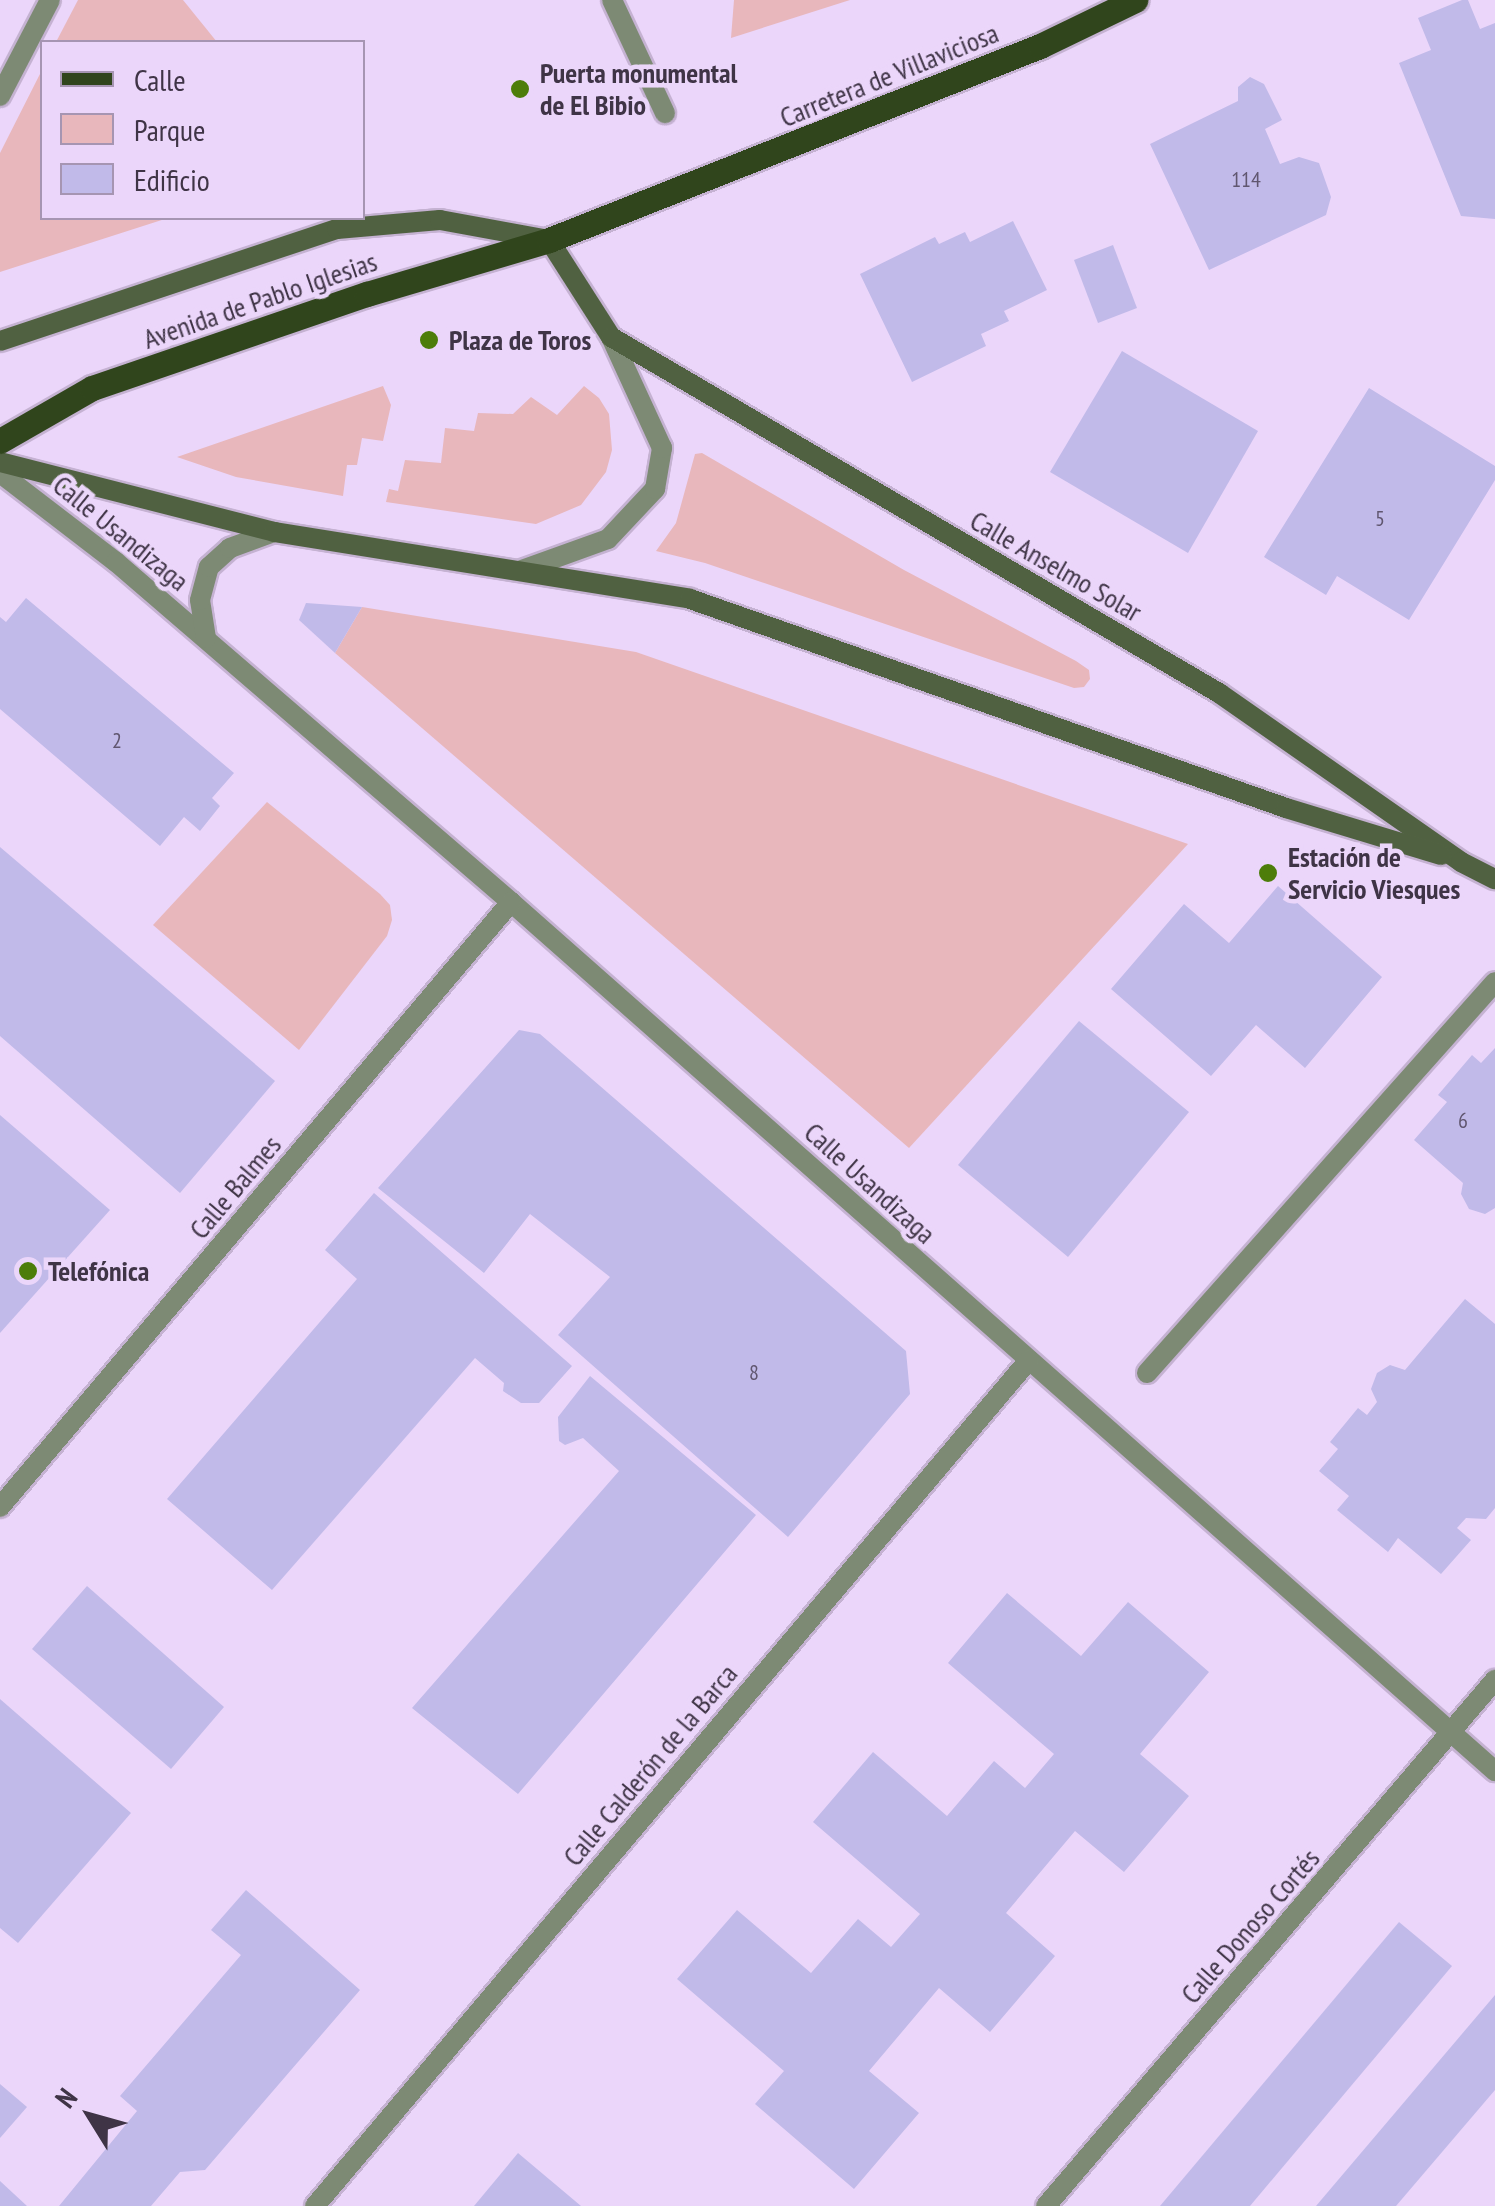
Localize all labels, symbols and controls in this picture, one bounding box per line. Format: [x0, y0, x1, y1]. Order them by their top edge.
street label: Carretera de Villaviciosa [775, 16, 1003, 134]
legend [40, 40, 365, 220]
place label: Puerta monumental de El Bibio [540, 56, 737, 122]
text: Calle [134, 60, 186, 99]
marker: Puerta monumental de El Bibio [509, 78, 531, 100]
text: Parque [134, 110, 205, 149]
text: Edificio [134, 160, 210, 199]
house number: 114 [1231, 167, 1261, 193]
street label: Avenida de Pablo Iglesias [139, 244, 381, 356]
place label: Plaza de Toros [449, 323, 592, 357]
marker: Plaza de Toros [418, 329, 440, 351]
street label: Calle Usandizaga [46, 468, 196, 598]
street label: Calle Anselmo Solar [964, 503, 1148, 629]
house number: 5 [1375, 506, 1385, 532]
house number: 2 [112, 728, 122, 754]
place label: Estación de Servicio Viesques [1288, 840, 1461, 906]
marker: Estación de Servicio Viesques [1257, 862, 1279, 884]
house number: 6 [1458, 1108, 1468, 1134]
street label: Calle Usandizaga [798, 1115, 942, 1251]
street label: Calle Balmes [182, 1129, 288, 1245]
place label: Telefónica [48, 1254, 149, 1288]
marker: Telefónica [17, 1260, 39, 1282]
house number: 8 [749, 1360, 759, 1386]
street label: Calle Calderón de la Barca [556, 1657, 744, 1873]
street label: Calle Donoso Cortés [1174, 1842, 1326, 2010]
north arrow [40, 2066, 140, 2166]
text: N [46, 2080, 85, 2115]

